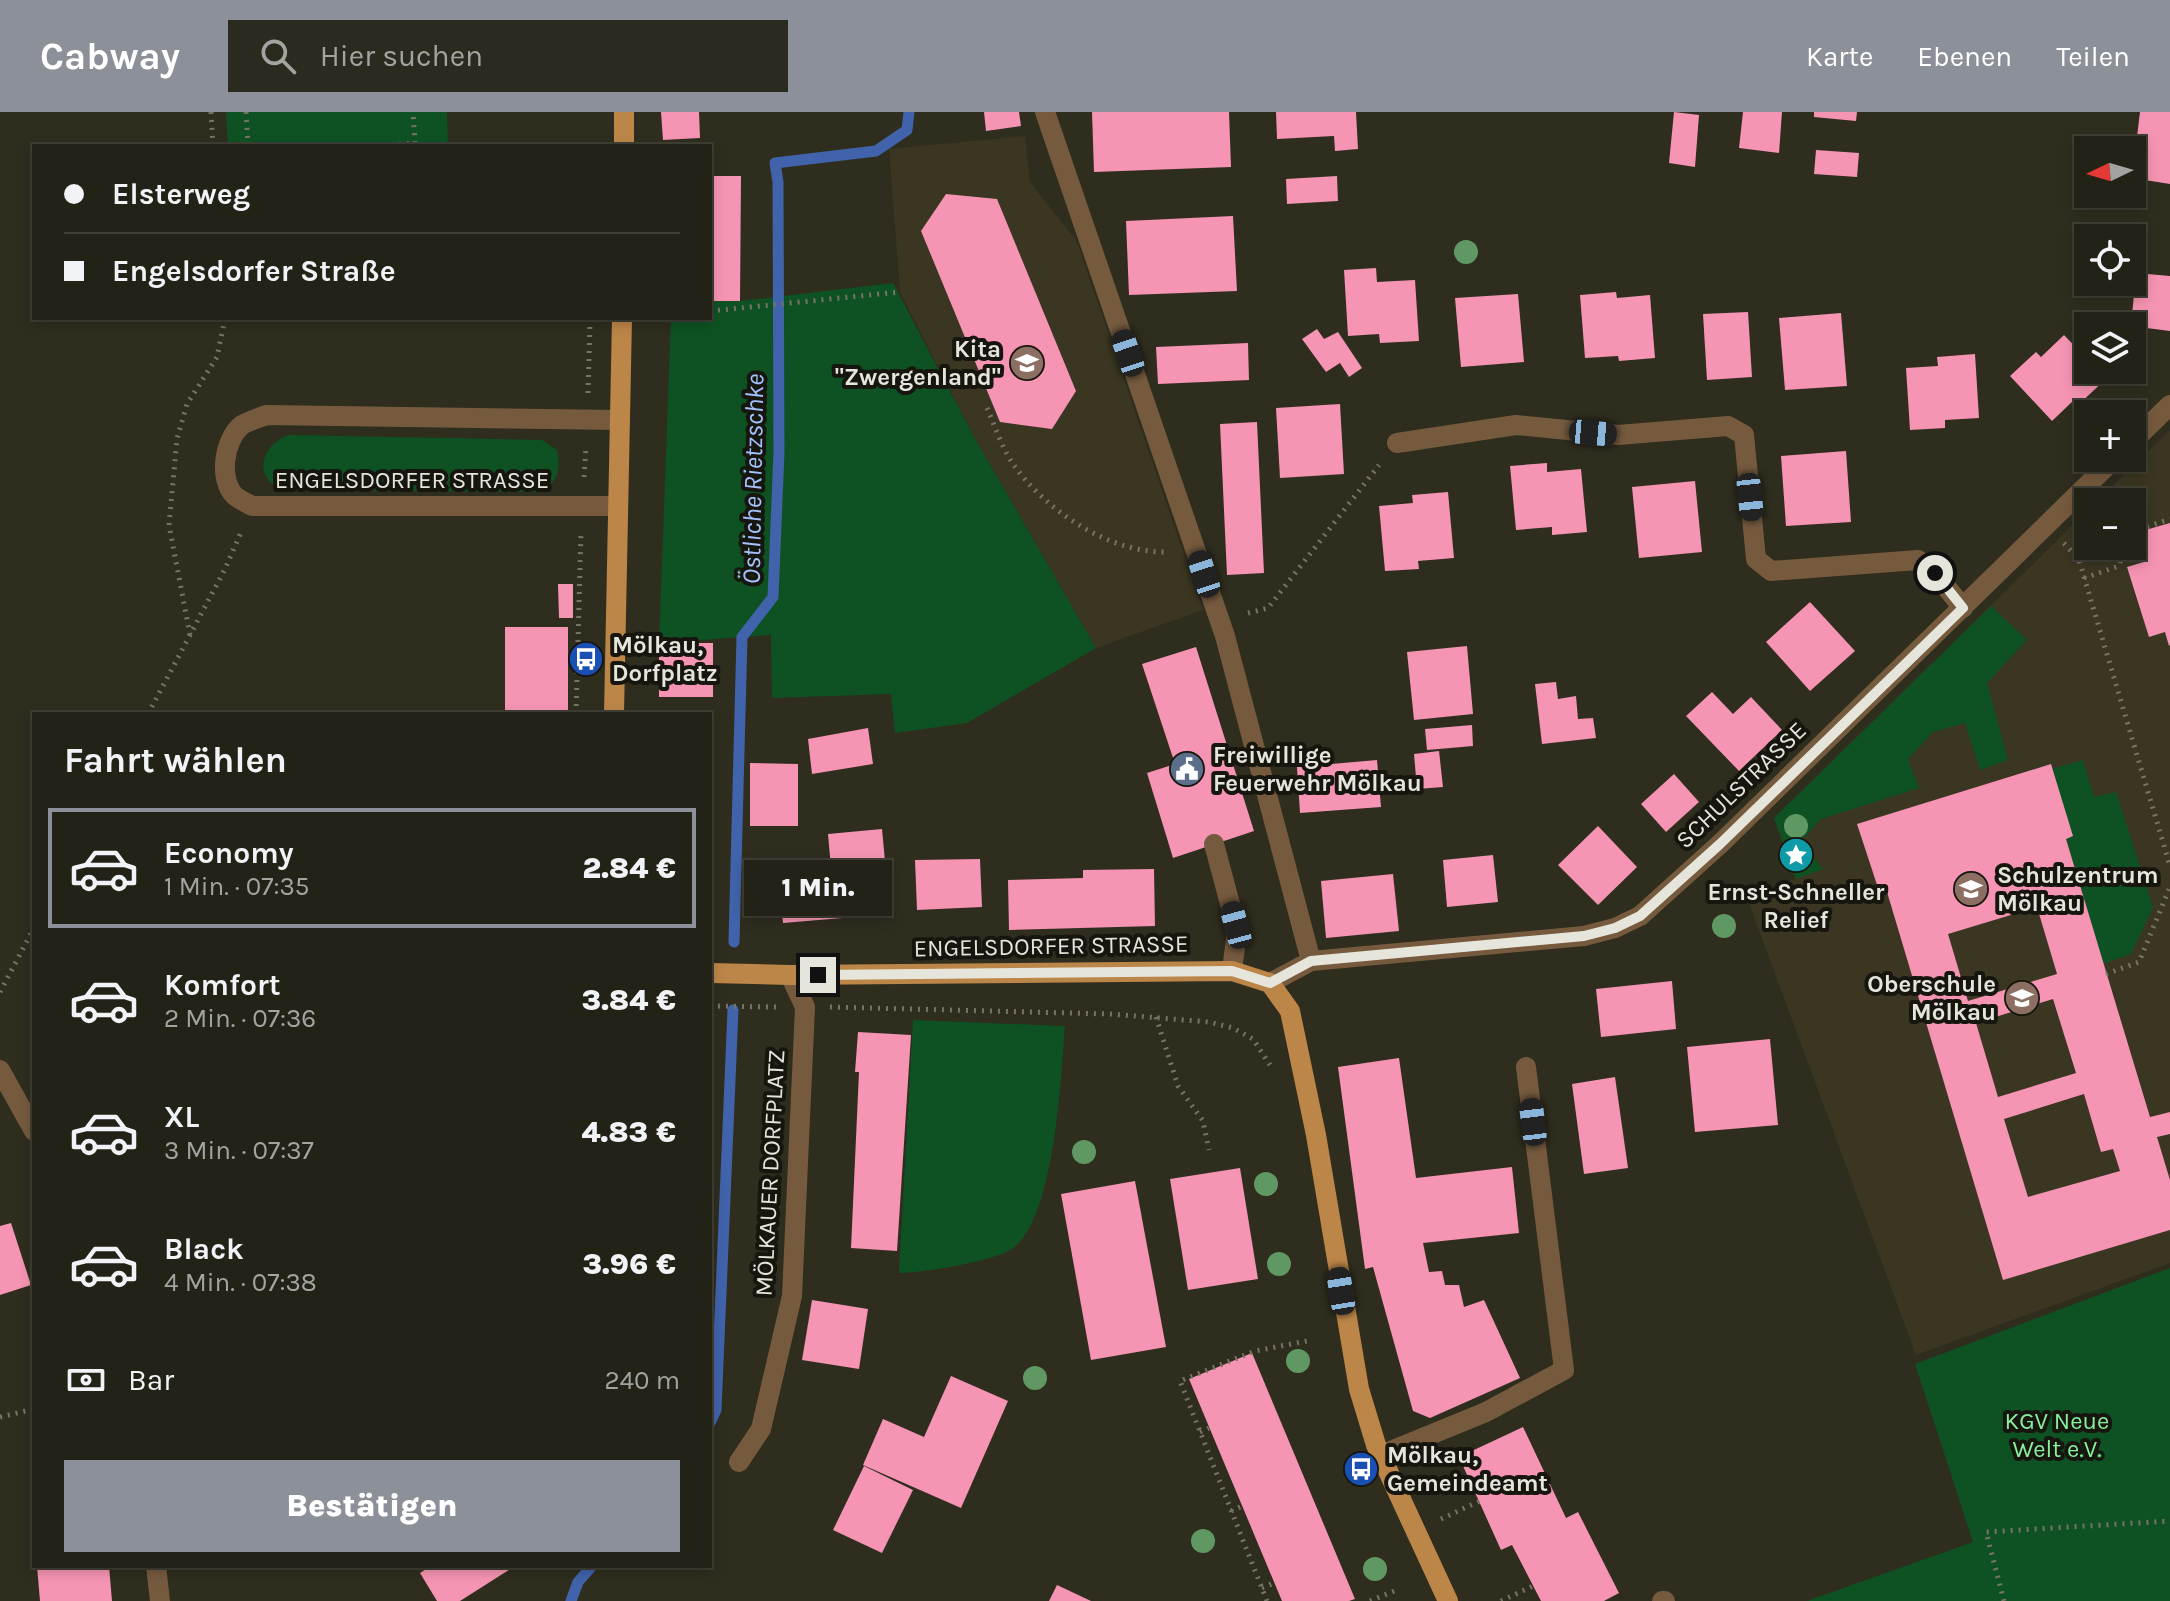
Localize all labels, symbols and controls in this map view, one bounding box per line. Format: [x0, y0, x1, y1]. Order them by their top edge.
search box [228, 20, 788, 92]
text: Cabway [40, 34, 180, 79]
icon: search [256, 34, 300, 78]
text: Hier suchen [320, 38, 483, 74]
text: Karte [1806, 40, 1873, 73]
text: Ebenen [1917, 40, 2012, 73]
text: Teilen [2056, 40, 2130, 73]
north arrow [2074, 136, 2146, 208]
map controls [2074, 136, 2146, 560]
text: Elsterweg [112, 176, 250, 212]
button: locate [2074, 224, 2146, 296]
text: Engelsdorfer Straße [112, 253, 396, 289]
button: layers [2074, 312, 2146, 384]
car [1109, 326, 1147, 380]
place label: Kita "Zwergenland" [835, 335, 1001, 391]
school or university icon: Kita "Zwergenland" [1008, 344, 1046, 382]
water label: Östliche Rietzschke [736, 373, 770, 585]
button: + [2074, 400, 2146, 472]
car [1568, 419, 1618, 447]
street label: ENGELSDORFER STRASSE [275, 466, 549, 494]
car [1736, 472, 1764, 522]
button: − [2074, 488, 2146, 560]
car [1185, 547, 1223, 601]
route start [1917, 555, 1953, 591]
place label: Mölkau, Dorfplatz [612, 631, 718, 687]
bus stop icon: Mölkau, Dorfplatz [567, 640, 605, 678]
street label: SCHULSTRASSE [1670, 716, 1812, 854]
text: Fahrt wählen [64, 739, 287, 781]
place label: Freiwillige Feuerwehr Mölkau [1213, 741, 1422, 797]
public building icon: Freiwillige Feuerwehr Mölkau [1168, 750, 1206, 788]
icon: car [68, 832, 140, 904]
text: Economy [164, 835, 294, 871]
place icon: Ernst-Schneller Relief [1777, 836, 1815, 874]
text: 2.84 € [582, 850, 676, 886]
callout: 1 Min. [744, 859, 892, 915]
place label: Schulzentrum Mölkau [1997, 861, 2159, 917]
school or university icon: Schulzentrum Mölkau [1952, 870, 1990, 908]
text: 1 Min. · 07:35 [164, 871, 310, 902]
text: 1 Min. [781, 872, 855, 903]
place label: Ernst-Schneller Relief [1708, 878, 1885, 934]
car [1218, 899, 1254, 951]
street label: ENGELSDORFER STRASSE [913, 930, 1189, 962]
route end [800, 957, 836, 993]
icon: car [68, 964, 140, 1036]
text: Komfort [164, 967, 281, 1003]
place label: Oberschule Mölkau [1867, 970, 1996, 1026]
school or university icon: Oberschule Mölkau [2003, 979, 2041, 1017]
text: 3.84 € [582, 982, 676, 1018]
text: 2 Min. · 07:36 [164, 1003, 316, 1034]
street label: MÖLKAUER DORFPLATZ [750, 1049, 790, 1297]
icon: car [68, 1096, 140, 1168]
car [1518, 1097, 1548, 1147]
text: XL [164, 1099, 199, 1135]
text: 4.83 € [582, 1114, 676, 1150]
text: 3 Min. · 07:37 [164, 1135, 314, 1166]
icon: car [68, 1228, 140, 1300]
text: Black [164, 1231, 244, 1267]
text: 3.96 € [582, 1246, 676, 1282]
car [1325, 1265, 1357, 1317]
text: 4 Min. · 07:38 [164, 1267, 317, 1298]
icon: cash [64, 1358, 108, 1402]
text: Bar [128, 1362, 174, 1398]
text: 240 m [604, 1365, 680, 1396]
park label: KGV Neue Welt e.V. [2005, 1407, 2109, 1463]
place label: Mölkau, Gemeindeamt [1387, 1441, 1548, 1497]
bus stop icon: Mölkau, Gemeindeamt [1342, 1450, 1380, 1488]
button: Bestätigen [64, 1460, 680, 1552]

